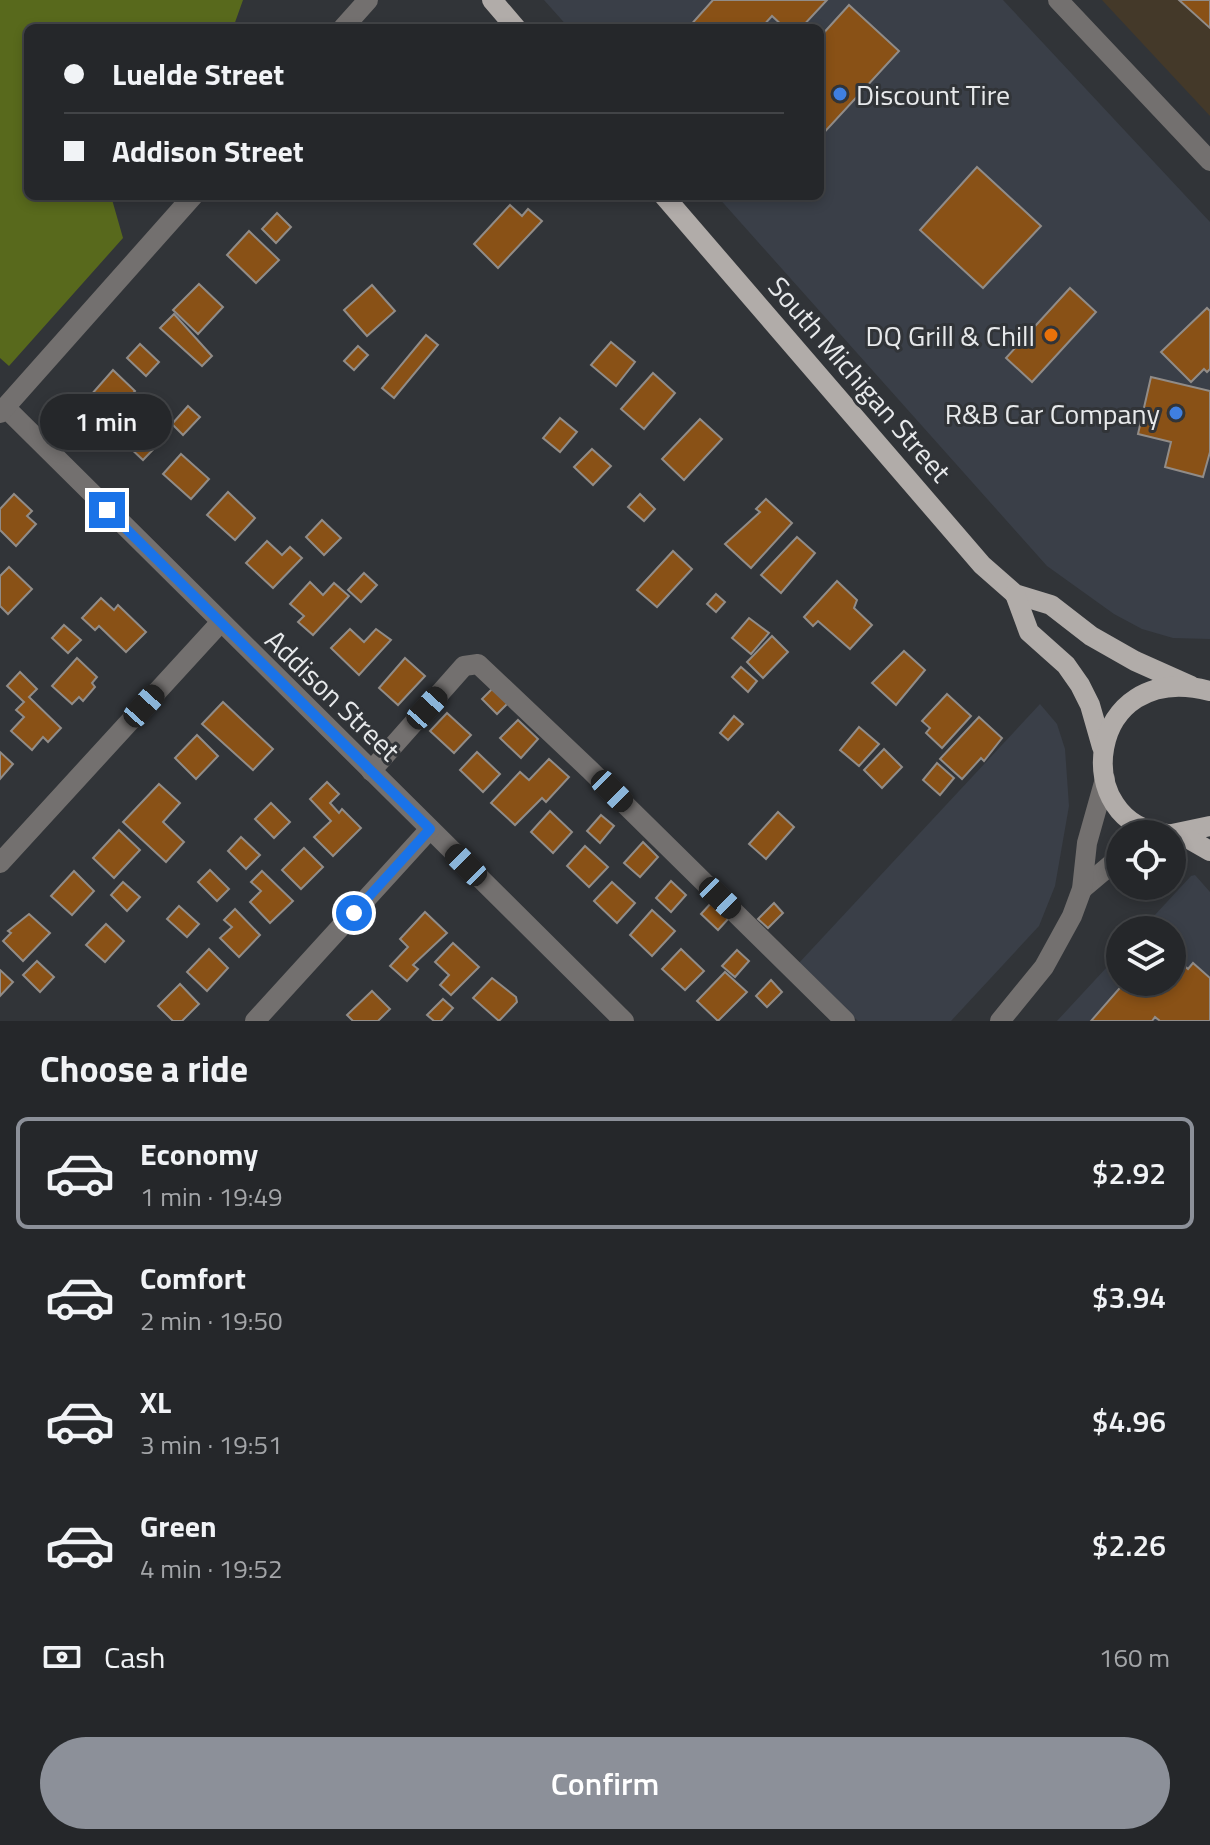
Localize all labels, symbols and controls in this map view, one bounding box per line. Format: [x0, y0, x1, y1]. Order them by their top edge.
text: Luelde Street [112, 51, 284, 97]
place label: Discount Tire [856, 73, 1010, 116]
marker: Discount Tire [831, 85, 849, 103]
text: Addison Street [112, 128, 304, 174]
street label: South Michigan Street [758, 267, 962, 492]
place label: DQ Grill & Chill [865, 314, 1035, 357]
marker: DQ Grill & Chill [1042, 326, 1060, 344]
place label: R&B Car Company [945, 392, 1160, 435]
callout: 1 min [41, 394, 173, 450]
text: 1 min [75, 402, 137, 441]
marker: R&B Car Company [1167, 404, 1185, 422]
route end [89, 492, 125, 528]
street label: Addison Street [256, 619, 410, 771]
car [119, 680, 169, 732]
car [402, 682, 452, 734]
car [587, 766, 637, 816]
map controls [1106, 820, 1186, 996]
button: locate [1106, 820, 1186, 900]
car [441, 840, 491, 890]
car [694, 873, 746, 923]
route start [336, 895, 372, 931]
button: layers [1106, 916, 1186, 996]
text: Choose a ride [40, 1041, 248, 1096]
text: Economy [140, 1131, 258, 1177]
icon: car [44, 1137, 116, 1209]
text: $2.92 [1092, 1150, 1166, 1196]
text: 1 min · 19:49 [140, 1177, 283, 1216]
text: Comfort [140, 1255, 246, 1301]
icon: car [44, 1261, 116, 1333]
text: $3.94 [1092, 1274, 1166, 1320]
text: 2 min · 19:50 [140, 1301, 283, 1340]
text: XL [140, 1379, 171, 1425]
icon: car [44, 1385, 116, 1457]
text: $4.96 [1092, 1398, 1166, 1444]
text: 3 min · 19:51 [140, 1425, 283, 1464]
text: Green [140, 1503, 217, 1549]
icon: car [44, 1509, 116, 1581]
text: $2.26 [1092, 1522, 1166, 1568]
text: 4 min · 19:52 [140, 1549, 283, 1588]
text: Cash [104, 1634, 165, 1680]
icon: cash [40, 1635, 84, 1679]
text: 160 m [1099, 1638, 1170, 1677]
button: Confirm [40, 1737, 1170, 1829]

